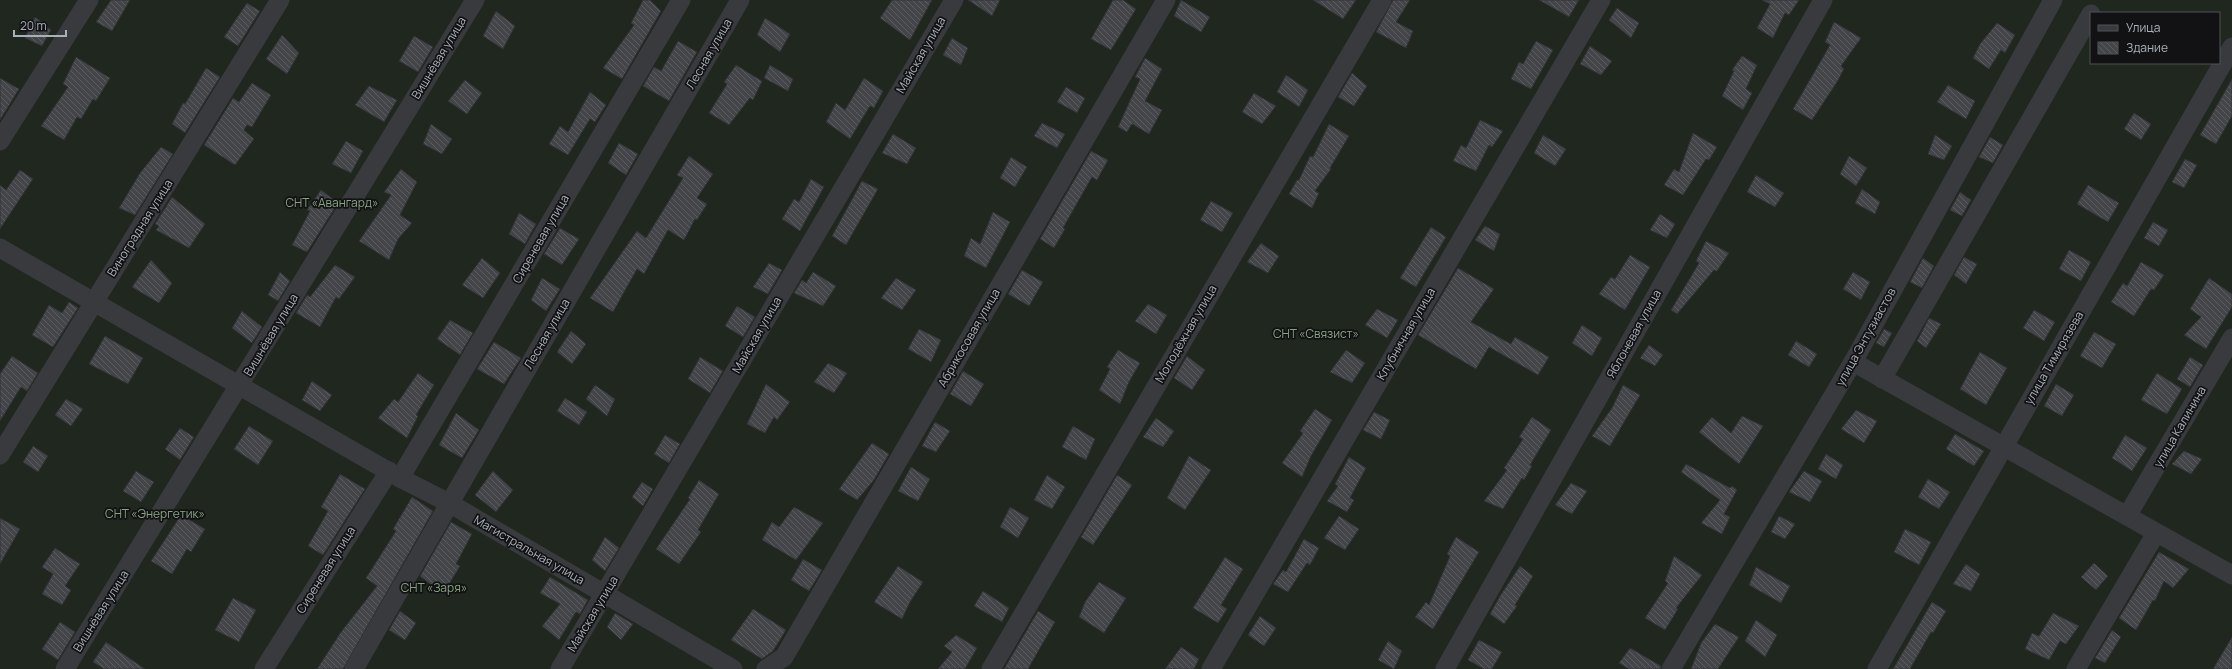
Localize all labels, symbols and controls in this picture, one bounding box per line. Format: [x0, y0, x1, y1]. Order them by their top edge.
scale bar [14, 12, 66, 38]
legend [2090, 12, 2220, 64]
street label: Вишнёвая улица [407, 13, 470, 102]
street label: Майская улица [892, 13, 949, 96]
street label: Лесная улица [682, 15, 736, 92]
text: 20 m [20, 17, 47, 34]
text: Улица [2126, 19, 2160, 36]
text: Здание [2126, 39, 2168, 56]
street label: Виноградная улица [103, 176, 176, 280]
street label: Сиреневая улица [508, 191, 573, 286]
park label: СНТ «Авангард» [286, 194, 378, 211]
street label: Молодёжная улица [1151, 282, 1220, 386]
street label: Клубничная улица [1372, 284, 1439, 383]
street label: улица Энтузиастов [1832, 284, 1900, 389]
street label: Абрикосовая улица [933, 285, 1004, 390]
street label: Яблоневая улица [1602, 286, 1665, 381]
street label: Вишнёвая улица [239, 290, 302, 379]
street label: Майская улица [728, 293, 785, 376]
street label: Лесная улица [520, 295, 574, 372]
street label: улица Тимирязева [2020, 308, 2087, 408]
park label: СНТ «Связист» [1273, 325, 1359, 342]
street label: улица Калинина [2149, 383, 2210, 471]
park label: СНТ «Энергетик» [105, 505, 205, 522]
street label: Магистральная улица [471, 511, 588, 588]
street label: Сиреневая улица [292, 523, 359, 617]
street label: Вишнёвая улица [69, 567, 133, 655]
street label: Майская улица [563, 573, 622, 655]
park label: СНТ «Заря» [401, 579, 467, 596]

